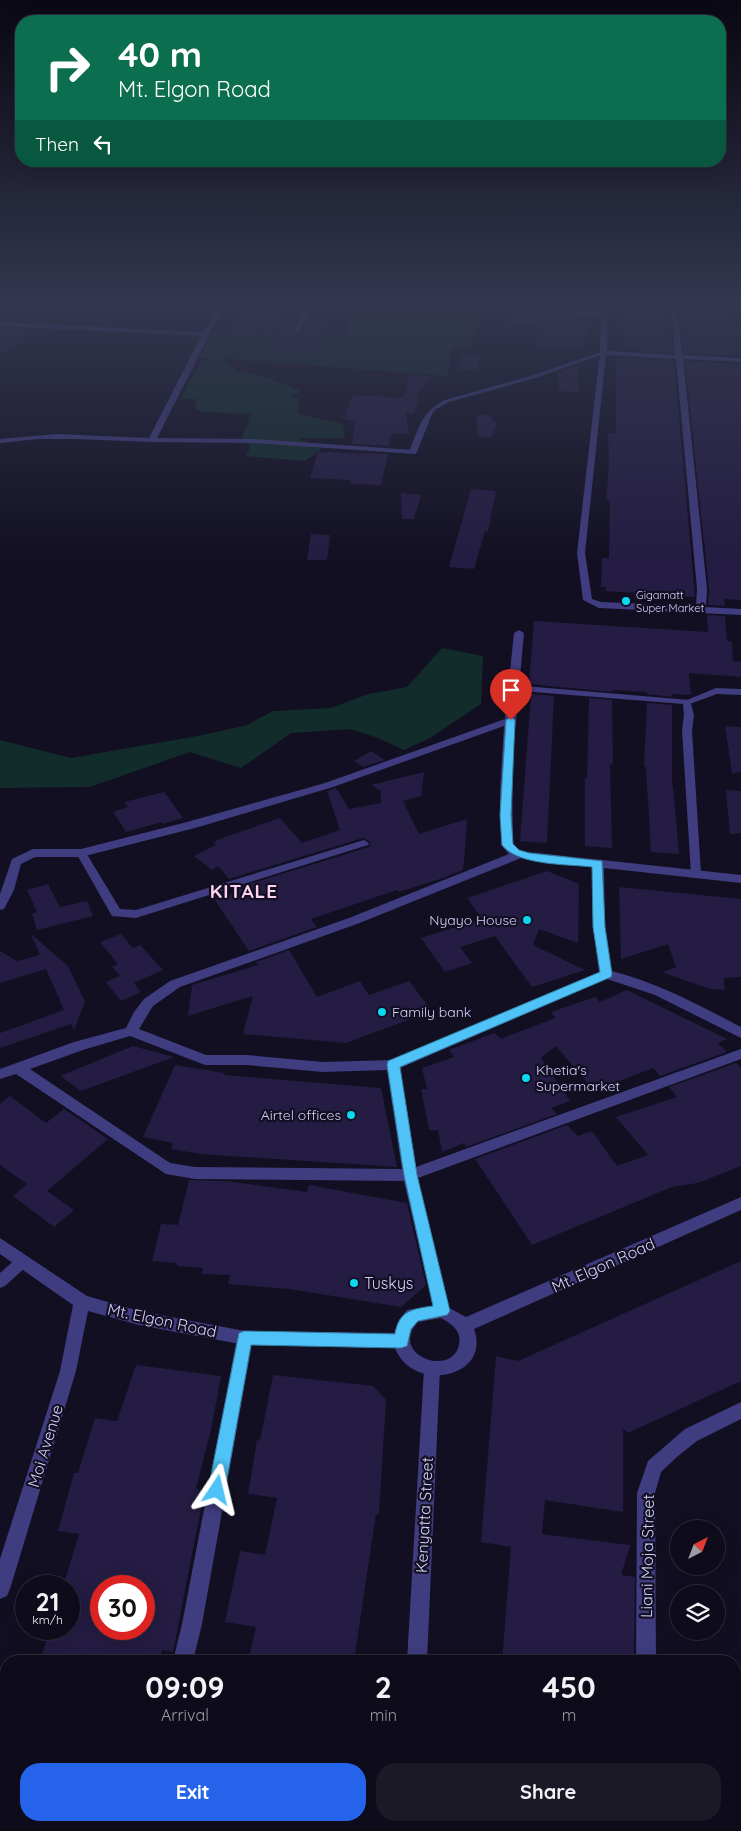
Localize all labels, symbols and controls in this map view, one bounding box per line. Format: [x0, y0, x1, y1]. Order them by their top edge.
text: 40 m [118, 32, 202, 76]
icon: right [35, 35, 100, 100]
text: Mt. Elgon Road [118, 75, 271, 103]
icon: left [89, 130, 117, 158]
text: Then [35, 132, 79, 156]
place label: Gigamatt Super Market [636, 588, 704, 615]
marker: Gigamatt Super Market [620, 595, 632, 607]
pin [490, 669, 532, 720]
icon: arrive [497, 676, 525, 704]
district label: KITALE [210, 879, 278, 903]
place label: Nyayo House [429, 911, 517, 929]
marker: Nyayo House [521, 914, 533, 926]
place label: Family bank [392, 1003, 471, 1021]
marker: Family bank [376, 1006, 388, 1018]
place label: Khetia's Supermarket [536, 1061, 620, 1095]
marker: Khetia's Supermarket [520, 1072, 532, 1084]
place label: Airtel offices [261, 1106, 341, 1124]
marker: Airtel offices [345, 1109, 357, 1121]
street label: Mt. Elgon Road [548, 1233, 658, 1297]
place label: Tuskys [364, 1273, 413, 1293]
marker: Tuskys [348, 1277, 360, 1289]
street label: Mt. Elgon Road [106, 1299, 218, 1341]
street label: Moi Avenue [23, 1402, 67, 1490]
street label: Kenyatta Street [411, 1457, 437, 1573]
position arrow [190, 1463, 242, 1515]
street label: Liani Moja Street [636, 1494, 658, 1618]
north arrow [670, 1520, 725, 1575]
map controls [670, 1520, 725, 1640]
speed limit sign: 30 [90, 1575, 155, 1640]
button: layers [670, 1585, 725, 1640]
text: 21 [36, 1586, 59, 1617]
text: km/h [32, 1612, 63, 1627]
text: 09:09 [145, 1668, 224, 1706]
text: 2 [375, 1668, 392, 1706]
text: 450 [542, 1668, 596, 1706]
text: Arrival [161, 1705, 209, 1725]
text: min [370, 1705, 397, 1725]
text: m [562, 1705, 576, 1725]
button: Exit [20, 1763, 366, 1821]
button: Share [376, 1763, 721, 1821]

